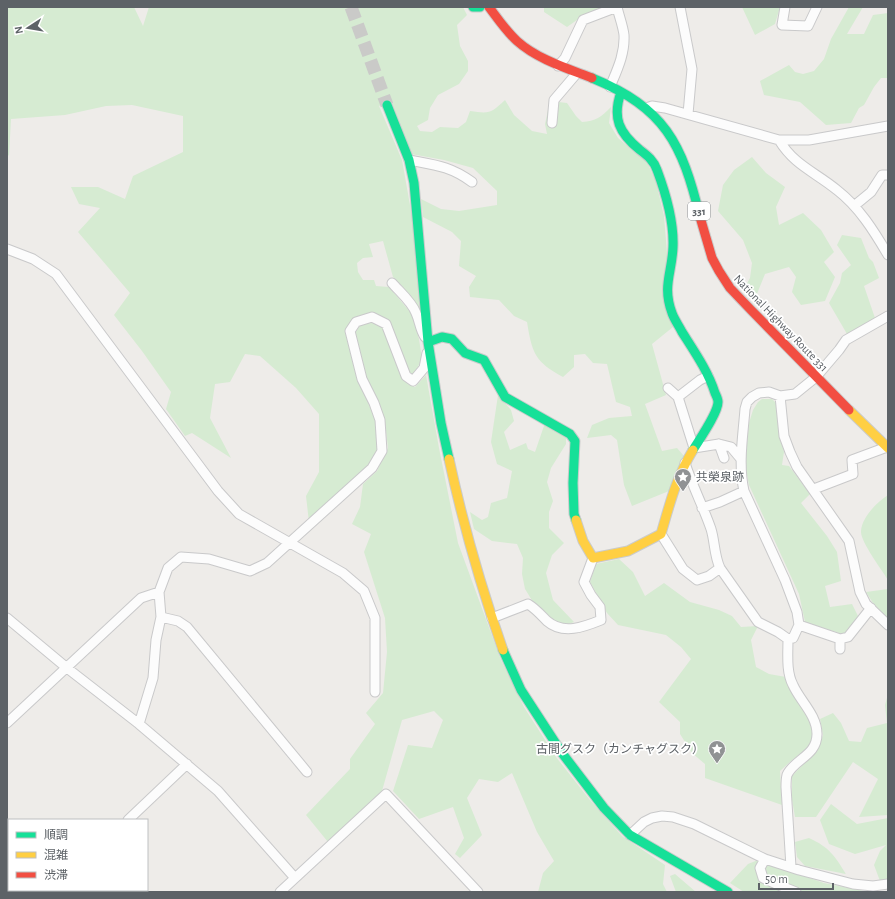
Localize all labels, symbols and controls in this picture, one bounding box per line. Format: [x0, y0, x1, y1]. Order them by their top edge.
north arrow [8, 8, 48, 48]
text: N [13, 25, 25, 35]
road number: 331 [688, 202, 710, 220]
street label: National Highway Route 331 [731, 272, 830, 374]
place icon: 共榮泉跡 [673, 467, 693, 492]
place label: 共榮泉跡 [696, 470, 744, 483]
place icon: 古間グスク（カンチャグスク） [707, 739, 727, 764]
place label: 古間グスク（カンチャグスク） [536, 742, 704, 755]
legend [8, 819, 148, 891]
text: 順調 [44, 829, 68, 841]
text: 混雑 [44, 848, 68, 861]
scale bar [759, 865, 833, 891]
text: 渋滞 [44, 869, 68, 881]
text: 50 m [765, 873, 788, 885]

